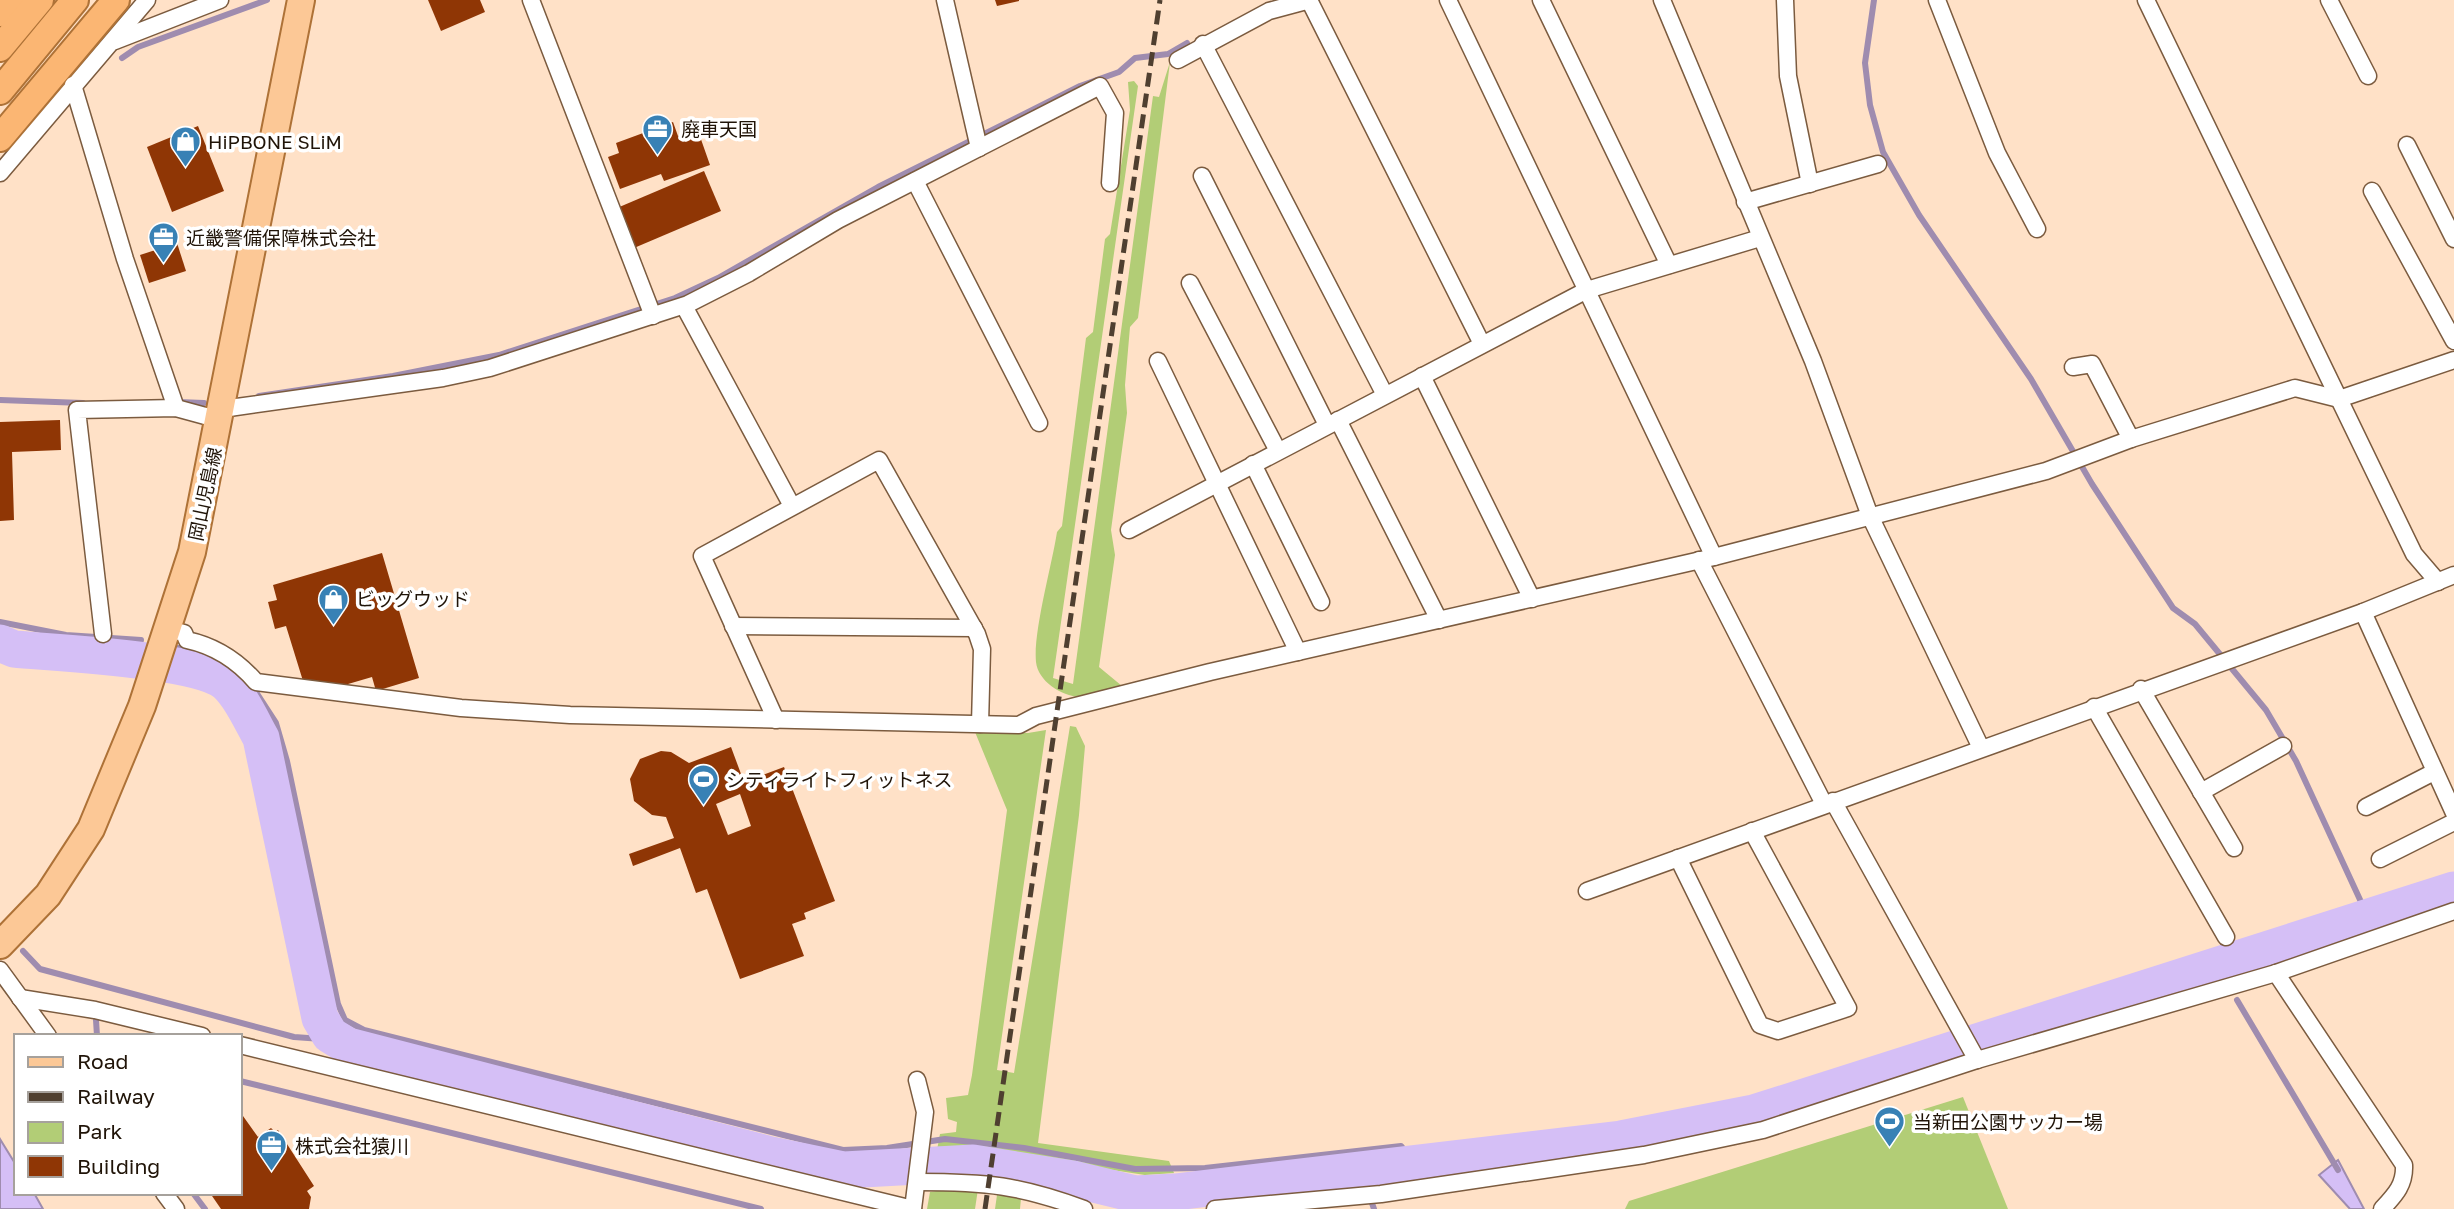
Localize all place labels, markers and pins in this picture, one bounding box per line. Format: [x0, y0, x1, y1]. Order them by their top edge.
office icon: 廃車天国 [641, 112, 675, 156]
place label: 廃車天国 [681, 117, 757, 140]
shop icon: HiPBONE SLiM [168, 125, 202, 169]
place label: HiPBONE SLiM [208, 130, 342, 153]
office icon: 近畿警備保障株式会社 [146, 221, 180, 265]
place label: 近畿警備保障株式会社 [186, 226, 376, 249]
shop icon: ビッグウッド [316, 582, 350, 626]
place label: ビッグウッド [356, 587, 470, 610]
sports icon: シティライトフィットネス [686, 763, 720, 807]
place label: シティライトフィットネス [726, 768, 952, 791]
sports icon: 当新田公園サッカー場 [1873, 1105, 1907, 1149]
place label: 当新田公園サッカー場 [1913, 1110, 2103, 1133]
office icon: 株式会社猿川 [255, 1129, 289, 1173]
place label: 株式会社猿川 [295, 1134, 409, 1157]

